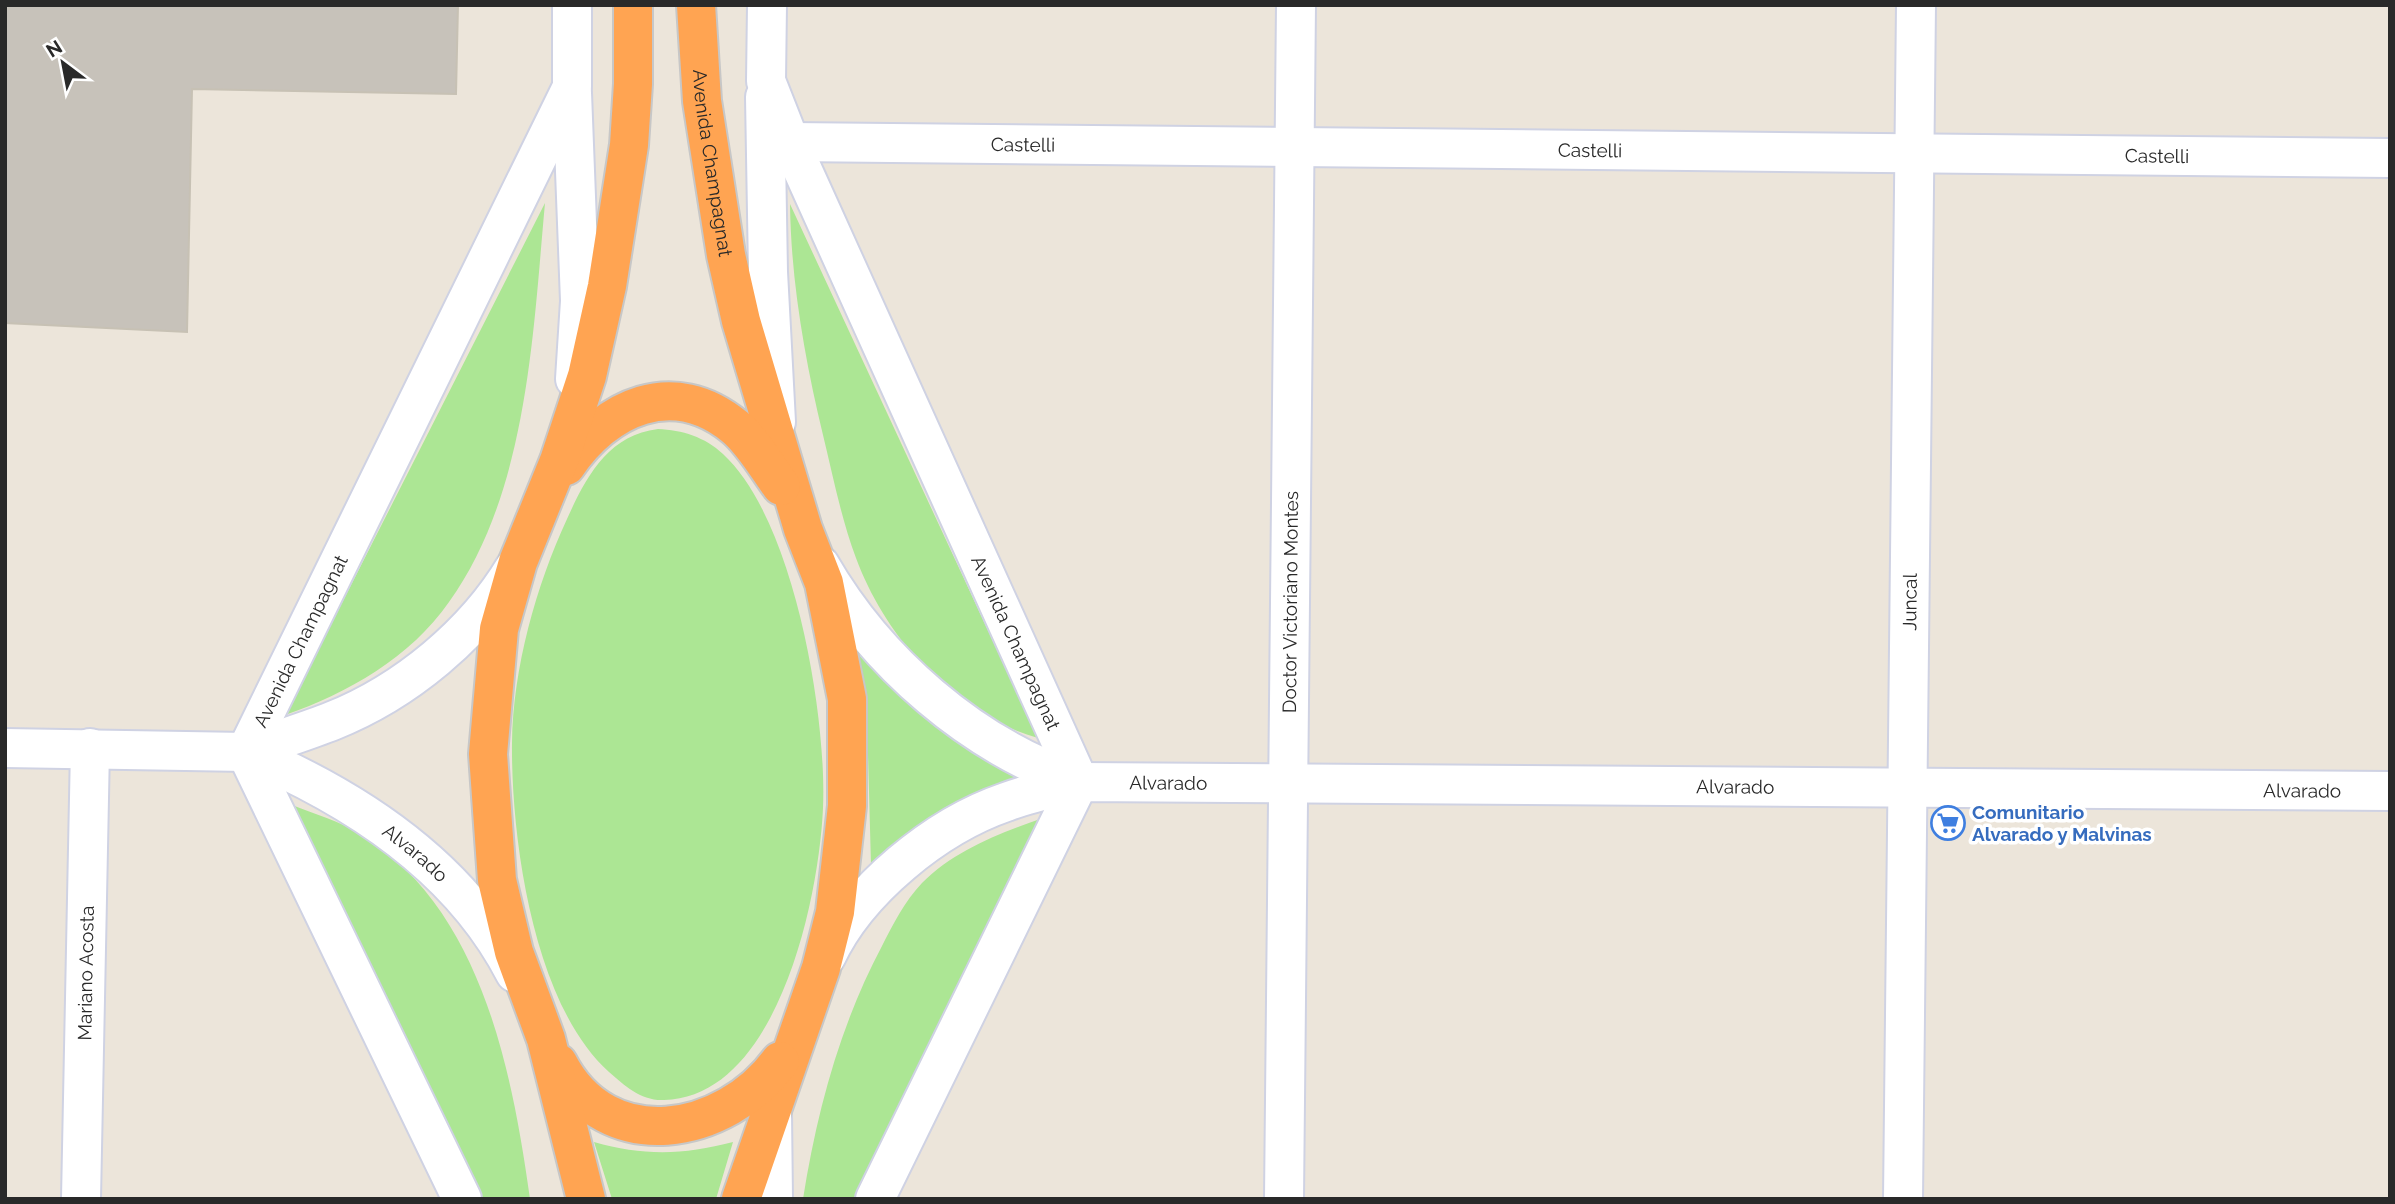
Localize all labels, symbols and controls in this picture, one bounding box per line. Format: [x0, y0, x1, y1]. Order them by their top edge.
north arrow [28, 28, 98, 98]
text: N [42, 35, 66, 62]
street label: Avenida Champagnat [689, 69, 737, 259]
street label: Castelli [991, 133, 1055, 156]
street label: Castelli [1558, 139, 1622, 161]
street label: Castelli [2125, 144, 2189, 167]
street label: Doctor Victoriano Montes [1278, 491, 1302, 713]
street label: Avenida Champagnat [249, 551, 352, 731]
street label: Avenida Champagnat [967, 552, 1065, 734]
street label: Juncal [1898, 572, 1921, 631]
street label: Alvarado [1129, 771, 1207, 794]
street label: Alvarado [1696, 775, 1774, 798]
street label: Alvarado [2263, 779, 2341, 802]
place label: Comunitario Alvarado y Malvinas [1972, 801, 2152, 845]
supermarket icon: Comunitario Alvarado y Malvinas [1929, 804, 1967, 842]
street label: Alvarado [379, 819, 453, 886]
street label: Mariano Acosta [73, 905, 98, 1041]

